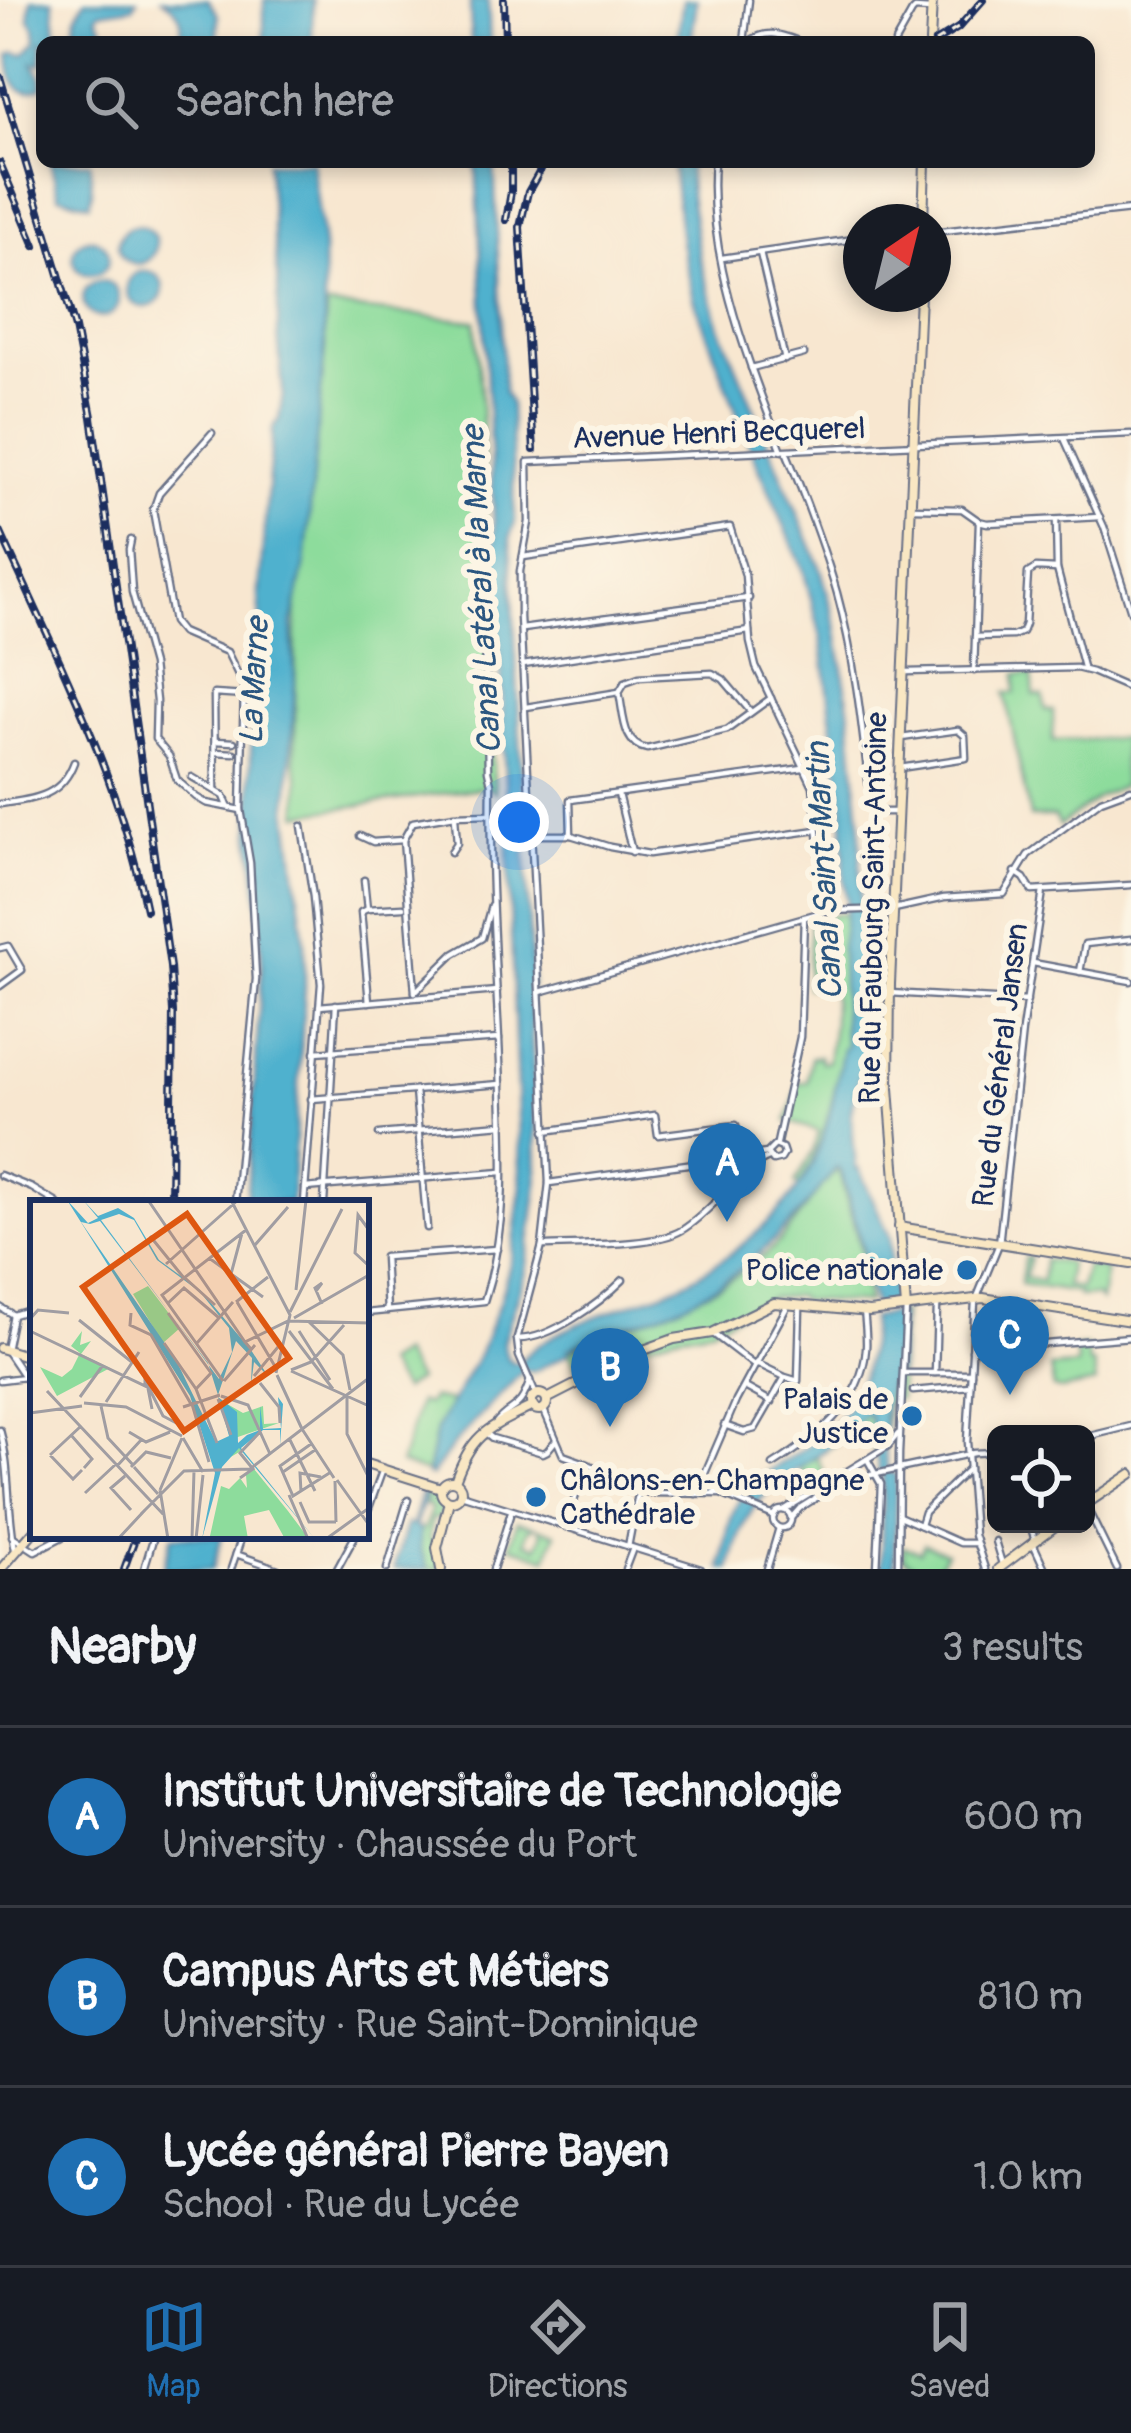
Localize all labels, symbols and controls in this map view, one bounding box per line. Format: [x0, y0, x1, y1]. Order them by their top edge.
search box [36, 36, 1095, 168]
icon: search [78, 69, 144, 135]
text: Search here [174, 74, 394, 130]
north arrow [843, 204, 951, 312]
street label: Avenue Henri Becquerel [572, 410, 866, 457]
water label: Canal Latéral à la Marne [452, 422, 511, 755]
water label: La Marne [231, 614, 278, 746]
street label: Rue du Faubourg Saint-Antoine [852, 711, 895, 1104]
water label: Canal Saint-Martin [797, 740, 852, 1001]
your location [489, 792, 549, 852]
street label: Rue du Général Jansen [965, 921, 1036, 1209]
pin: A [688, 1123, 766, 1222]
inset map [30, 1200, 369, 1539]
place label: Police nationale [745, 1252, 943, 1289]
marker: Police nationale [954, 1257, 980, 1283]
pin: C [971, 1296, 1049, 1395]
pin: B [571, 1328, 649, 1427]
place label: Palais de Justice [783, 1381, 888, 1452]
marker: Palais de Justice [899, 1403, 925, 1429]
map controls [987, 1425, 1095, 1533]
button: locate [987, 1425, 1095, 1533]
place label: Châlons-en-Champagne Cathédrale [560, 1462, 864, 1533]
marker: Châlons-en-Champagne Cathédrale [523, 1484, 549, 1510]
text: Nearby [48, 1615, 196, 1679]
text: 3 results [942, 1623, 1083, 1672]
text: Institut Universitaire de Technologie [162, 1764, 841, 1820]
text: A [74, 1792, 100, 1841]
text: 600 m [964, 1792, 1083, 1841]
text: University · Chaussée du Port [162, 1820, 637, 1869]
text: Campus Arts et Métiers [162, 1944, 609, 2000]
text: B [76, 1972, 98, 2021]
text: 810 m [978, 1972, 1083, 2021]
text: University · Rue Saint-Dominique [162, 2000, 698, 2049]
text: Lycée général Pierre Bayen [162, 2124, 669, 2180]
text: C [75, 2152, 99, 2201]
text: 1.0 km [973, 2152, 1083, 2201]
text: School · Rue du Lycée [162, 2180, 519, 2229]
tab: Map [141, 2294, 207, 2407]
tab: Directions [488, 2294, 628, 2407]
tab: Saved [909, 2294, 990, 2407]

